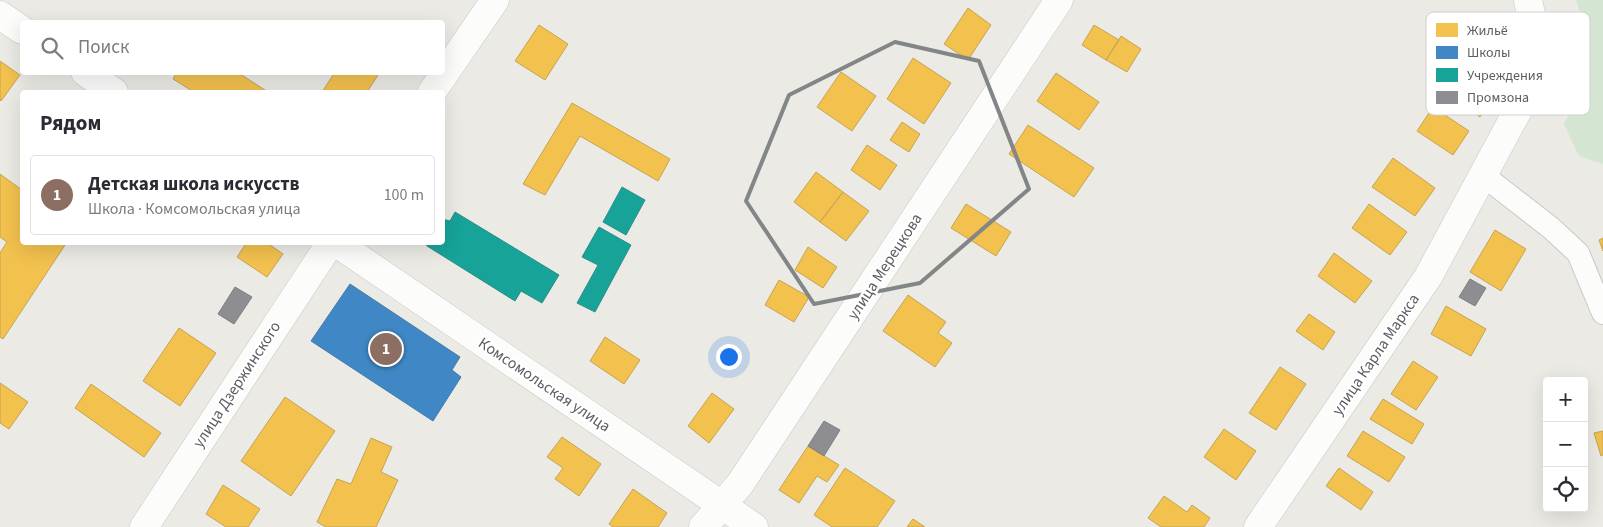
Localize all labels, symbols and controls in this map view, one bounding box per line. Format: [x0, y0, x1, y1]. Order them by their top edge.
legend [1426, 12, 1590, 115]
search box [20, 20, 445, 75]
text: Жильё [1467, 21, 1508, 41]
icon: search [38, 34, 66, 62]
text: Поиск [78, 34, 129, 61]
text: Школы [1467, 43, 1510, 63]
text: Учреждения [1467, 66, 1543, 86]
text: Промзона [1467, 88, 1529, 108]
text: Рядом [40, 108, 101, 138]
text: Детская школа искусств [88, 171, 300, 198]
text: 1 [53, 184, 61, 206]
text: 100 m [384, 184, 424, 206]
text: Школа · Комсомольская улица [88, 198, 301, 220]
street label: улица Мерецкова [842, 209, 928, 324]
street label: улица Карла Маркса [1327, 289, 1425, 420]
street label: улица Дзержинского [188, 317, 286, 452]
pin: 1 [370, 330, 402, 368]
street label: Комсомольская улица [474, 332, 615, 437]
your location [716, 344, 742, 370]
map controls [1543, 377, 1588, 512]
button: + [1543, 377, 1588, 422]
button: − [1543, 422, 1588, 467]
button: locate [1543, 467, 1588, 512]

